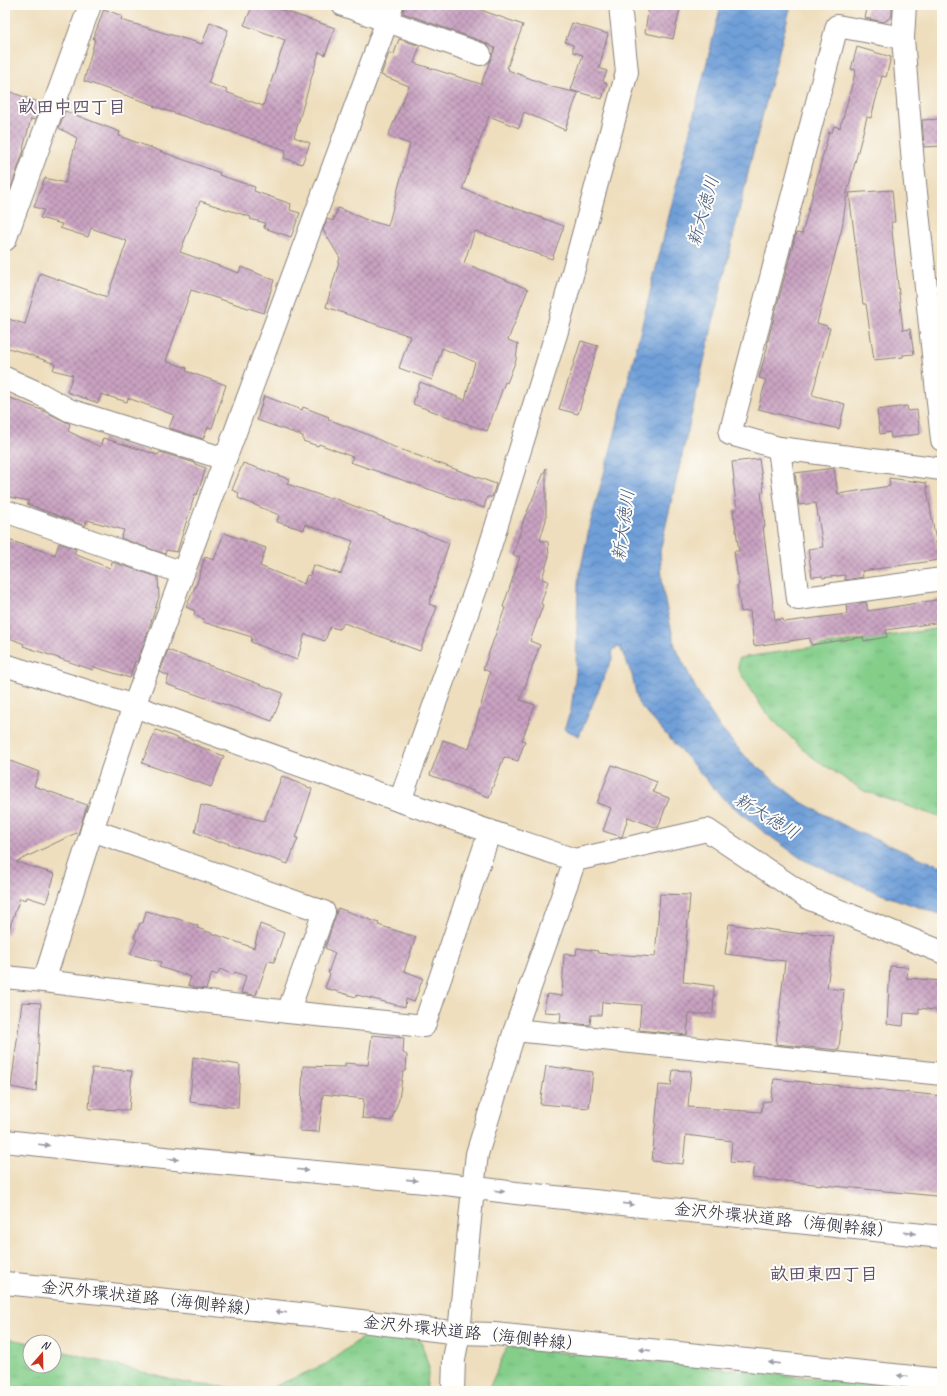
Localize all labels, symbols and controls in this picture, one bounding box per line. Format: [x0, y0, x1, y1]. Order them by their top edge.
district label: 畝田中四丁目 [18, 96, 126, 118]
water label: 新大徳川 [683, 173, 723, 249]
water label: 新大徳川 [607, 488, 639, 562]
water label: 新大徳川 [730, 788, 804, 844]
one-way arrow [38, 1142, 50, 1148]
one-way arrow [167, 1155, 179, 1162]
one-way arrow [296, 1167, 309, 1174]
one-way arrow [406, 1177, 418, 1184]
one-way arrow [493, 1188, 505, 1194]
street label: 金沢外環状道路（海側幹線） [673, 1198, 895, 1242]
one-way arrow [622, 1201, 634, 1208]
one-way arrow [904, 1230, 916, 1237]
district label: 畝田東四丁目 [770, 1263, 878, 1285]
street label: 金沢外環状道路（海側幹線） [40, 1276, 262, 1320]
one-way arrow [275, 1309, 287, 1315]
street label: 金沢外環状道路（海側幹線） [362, 1311, 584, 1355]
north arrow [22, 1334, 62, 1374]
text: N [40, 1337, 53, 1353]
one-way arrow [639, 1347, 651, 1353]
one-way arrow [768, 1360, 780, 1366]
one-way arrow [897, 1373, 909, 1380]

